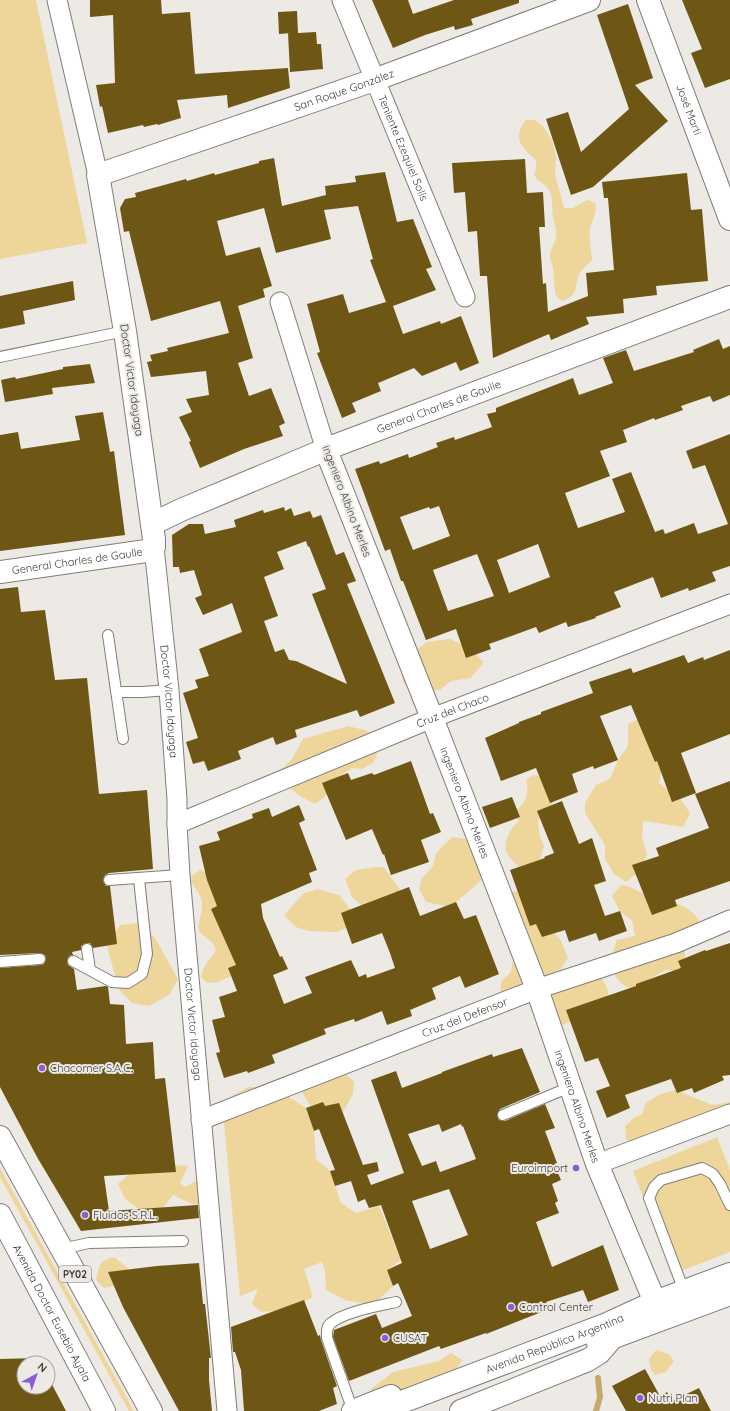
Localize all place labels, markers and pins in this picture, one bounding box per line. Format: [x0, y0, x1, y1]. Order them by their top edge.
place label: Chacomer S.A.C. [50, 1061, 132, 1075]
marker: Chacomer S.A.C. [37, 1063, 47, 1073]
place label: Euroimport [511, 1161, 568, 1175]
marker: Euroimport [571, 1163, 581, 1173]
place label: Fluidos S.R.L. [93, 1208, 157, 1222]
marker: Fluidos S.R.L. [80, 1210, 90, 1220]
place label: Control Center [519, 1300, 594, 1314]
marker: Control Center [506, 1302, 516, 1312]
place label: CUSAT [393, 1331, 428, 1345]
marker: CUSAT [380, 1333, 390, 1343]
place label: Nutri Plan [648, 1391, 698, 1405]
marker: Nutri Plan [635, 1393, 645, 1403]

